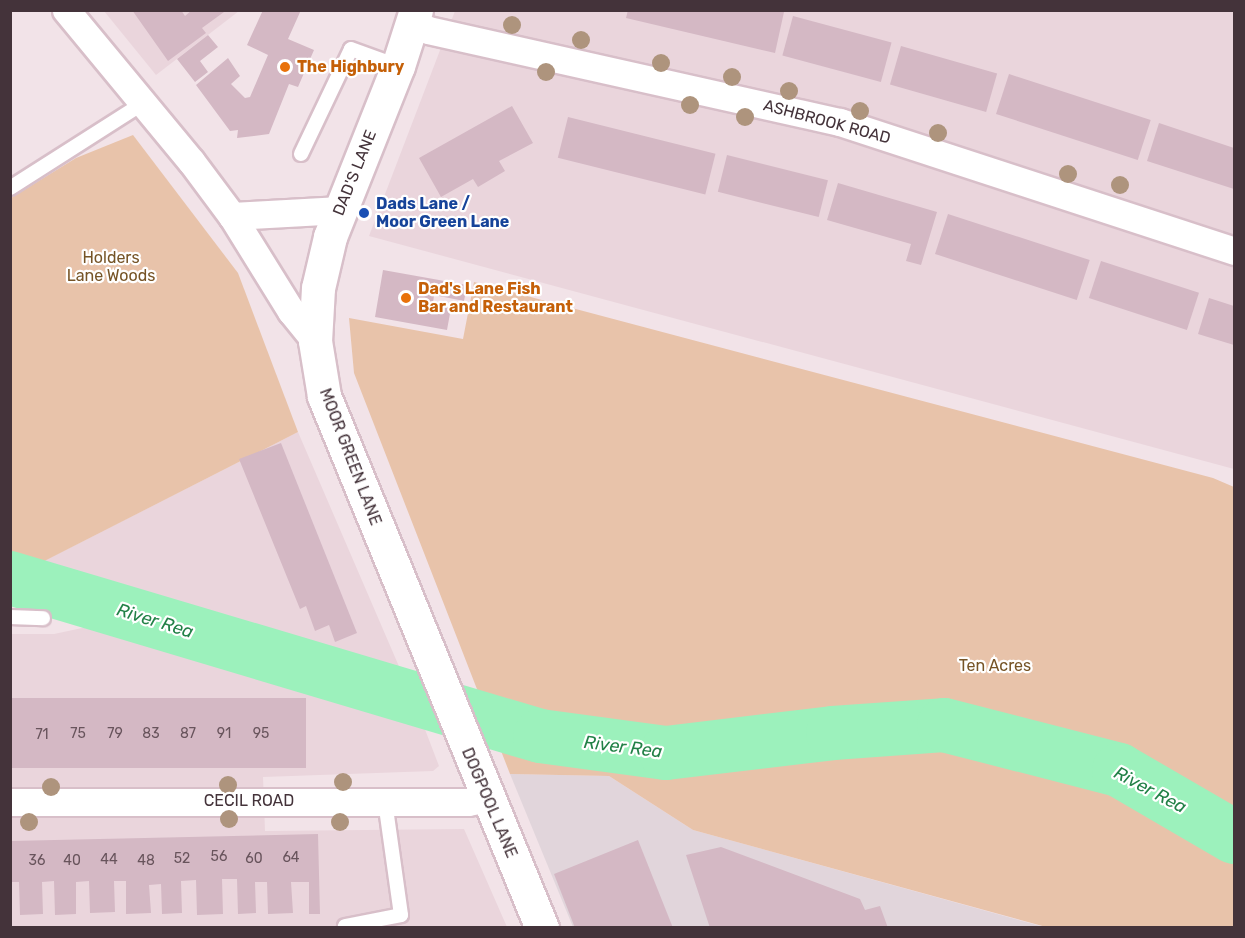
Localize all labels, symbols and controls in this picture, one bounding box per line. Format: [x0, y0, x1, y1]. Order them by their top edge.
place label: The Highbury [297, 57, 404, 77]
marker: The Highbury [278, 60, 292, 74]
street label: ASHBROOK ROAD [761, 96, 893, 148]
street label: DAD'S LANE [329, 127, 381, 219]
place label: Dads Lane / Moor Green Lane [376, 194, 510, 232]
marker: Dads Lane / Moor Green Lane [357, 206, 371, 220]
park label: Holders Lane Woods [67, 248, 155, 286]
place label: Dad's Lane Fish Bar and Restaurant [418, 279, 573, 317]
marker: Dad's Lane Fish Bar and Restaurant [399, 291, 413, 305]
street label: MOOR GREEN LANE [315, 386, 385, 528]
water label: River Rea [114, 599, 196, 643]
park label: Ten Acres [959, 656, 1031, 676]
house number: 75 [70, 726, 86, 742]
house number: 79 [107, 726, 123, 742]
house number: 83 [142, 726, 160, 742]
house number: 87 [180, 726, 196, 742]
house number: 91 [217, 726, 231, 742]
house number: 95 [253, 726, 269, 742]
house number: 71 [35, 727, 49, 743]
water label: River Rea [582, 731, 664, 763]
street label: DOGPOOL LANE [457, 745, 521, 861]
water label: River Rea [1110, 762, 1190, 818]
street label: CECIL ROAD [203, 791, 295, 811]
house number: 56 [211, 849, 227, 865]
house number: 64 [282, 850, 300, 866]
house number: 52 [174, 851, 190, 867]
house number: 60 [245, 851, 263, 867]
house number: 44 [100, 852, 118, 868]
house number: 36 [29, 853, 45, 869]
house number: 40 [63, 853, 81, 869]
house number: 48 [137, 853, 155, 869]

